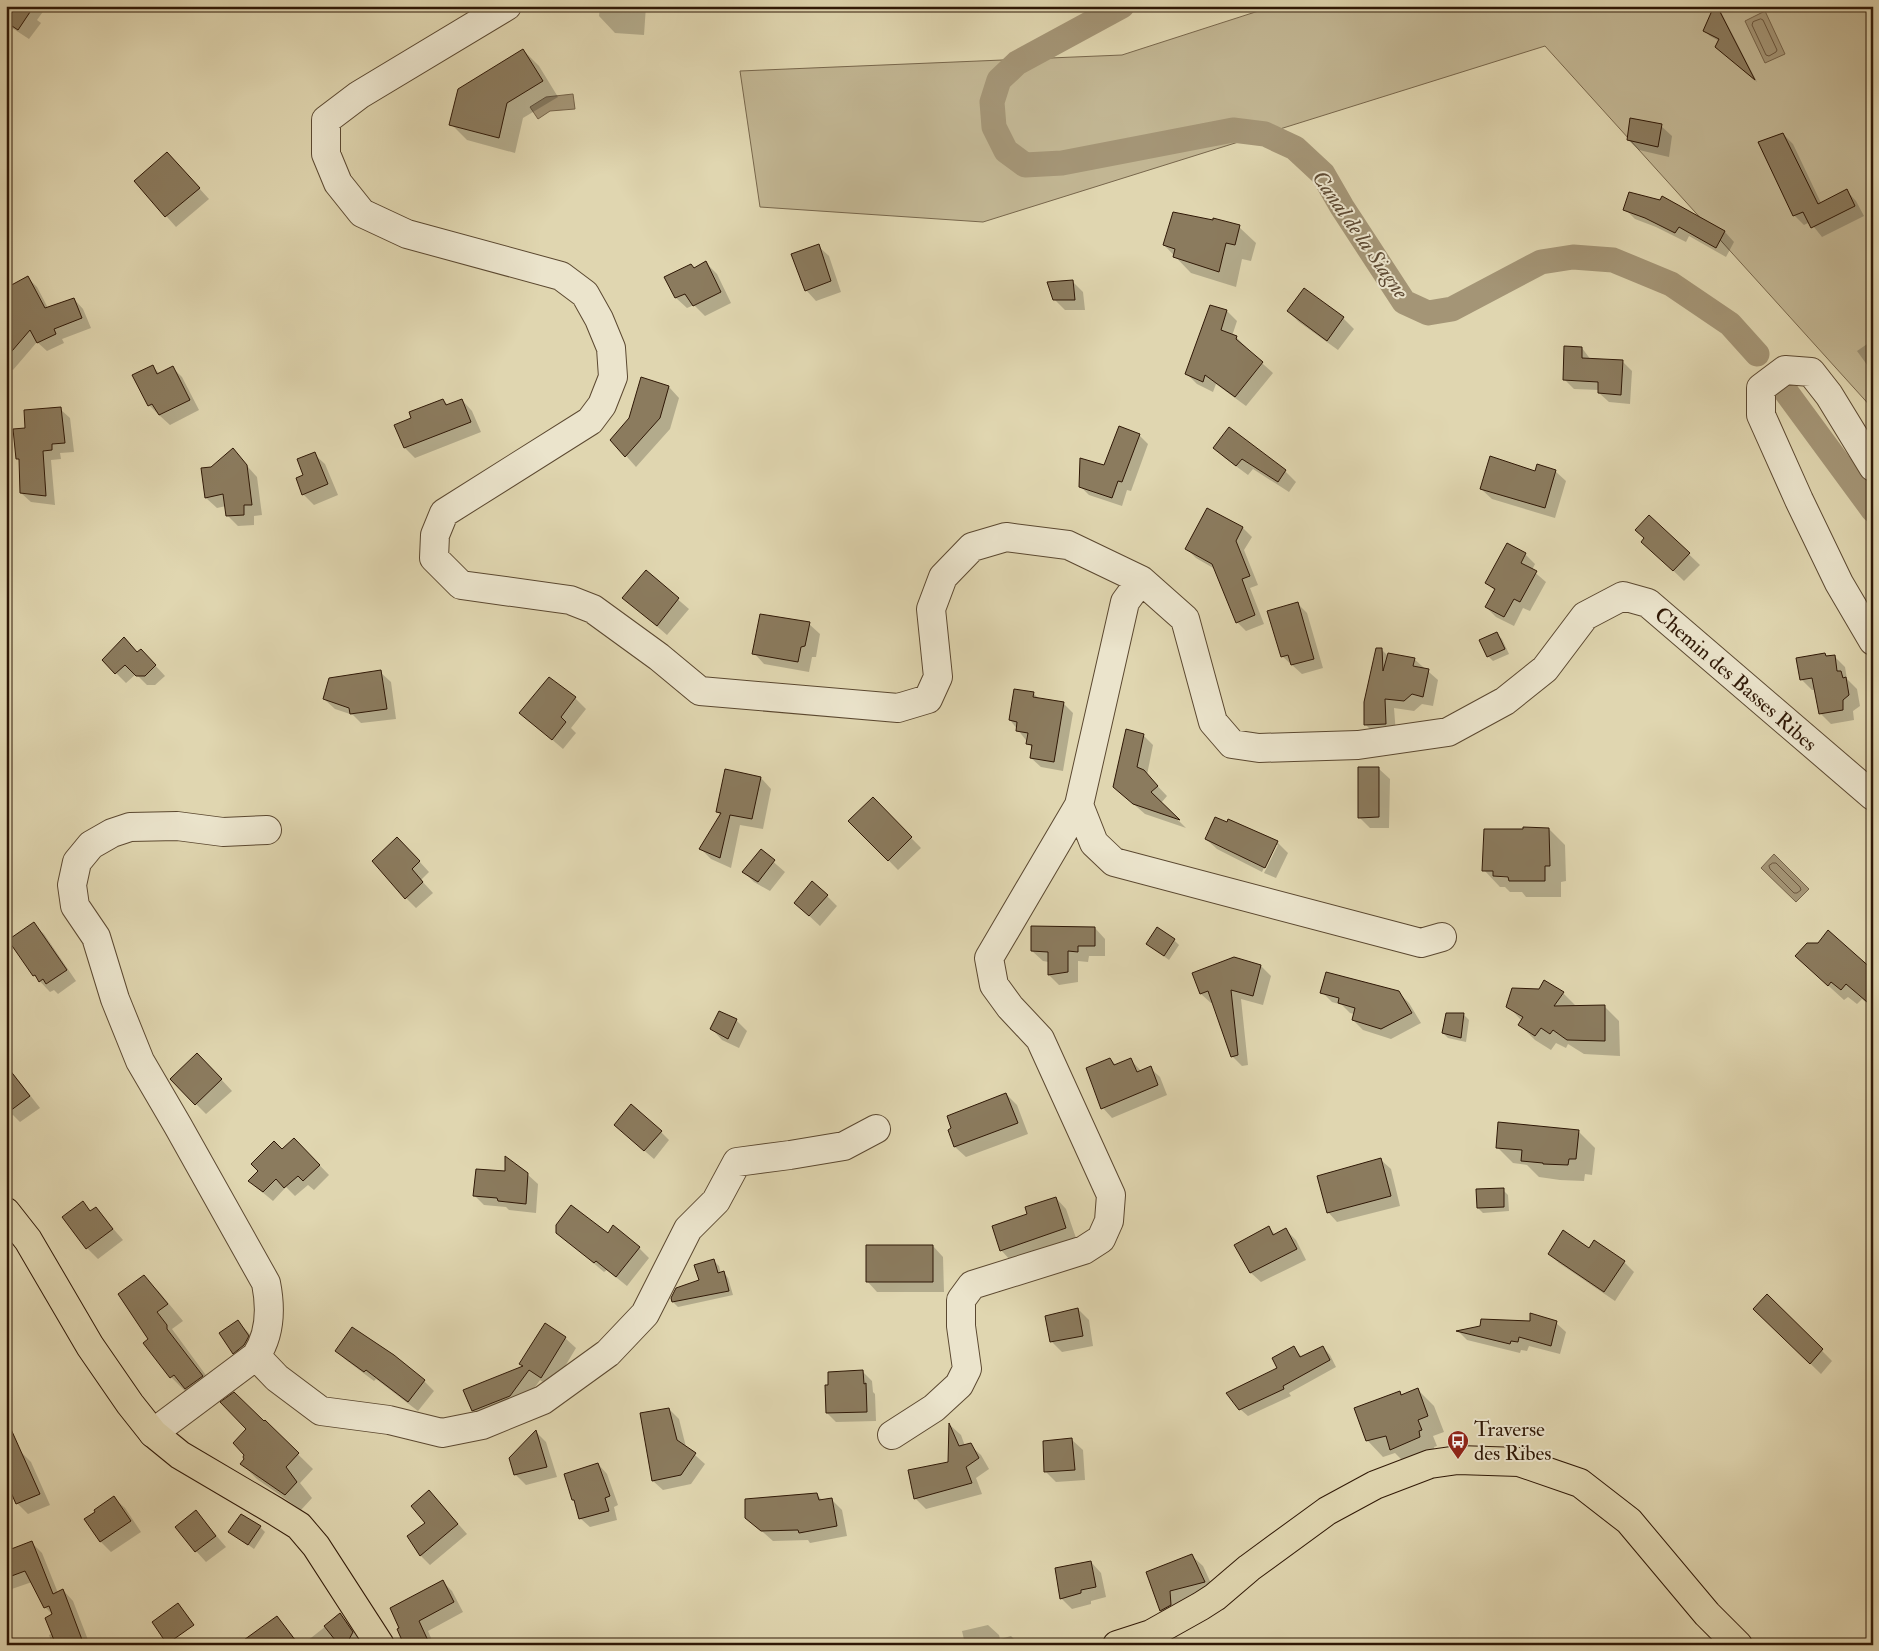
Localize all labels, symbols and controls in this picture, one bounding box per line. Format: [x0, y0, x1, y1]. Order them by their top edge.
water label: Canal de la Siagne [1306, 165, 1415, 305]
street label: Chemin des Basses Ribes [1649, 601, 1823, 757]
place label: Traverse des Ribes [1474, 1416, 1552, 1467]
bus stop icon: Traverse des Ribes [1446, 1429, 1470, 1460]

